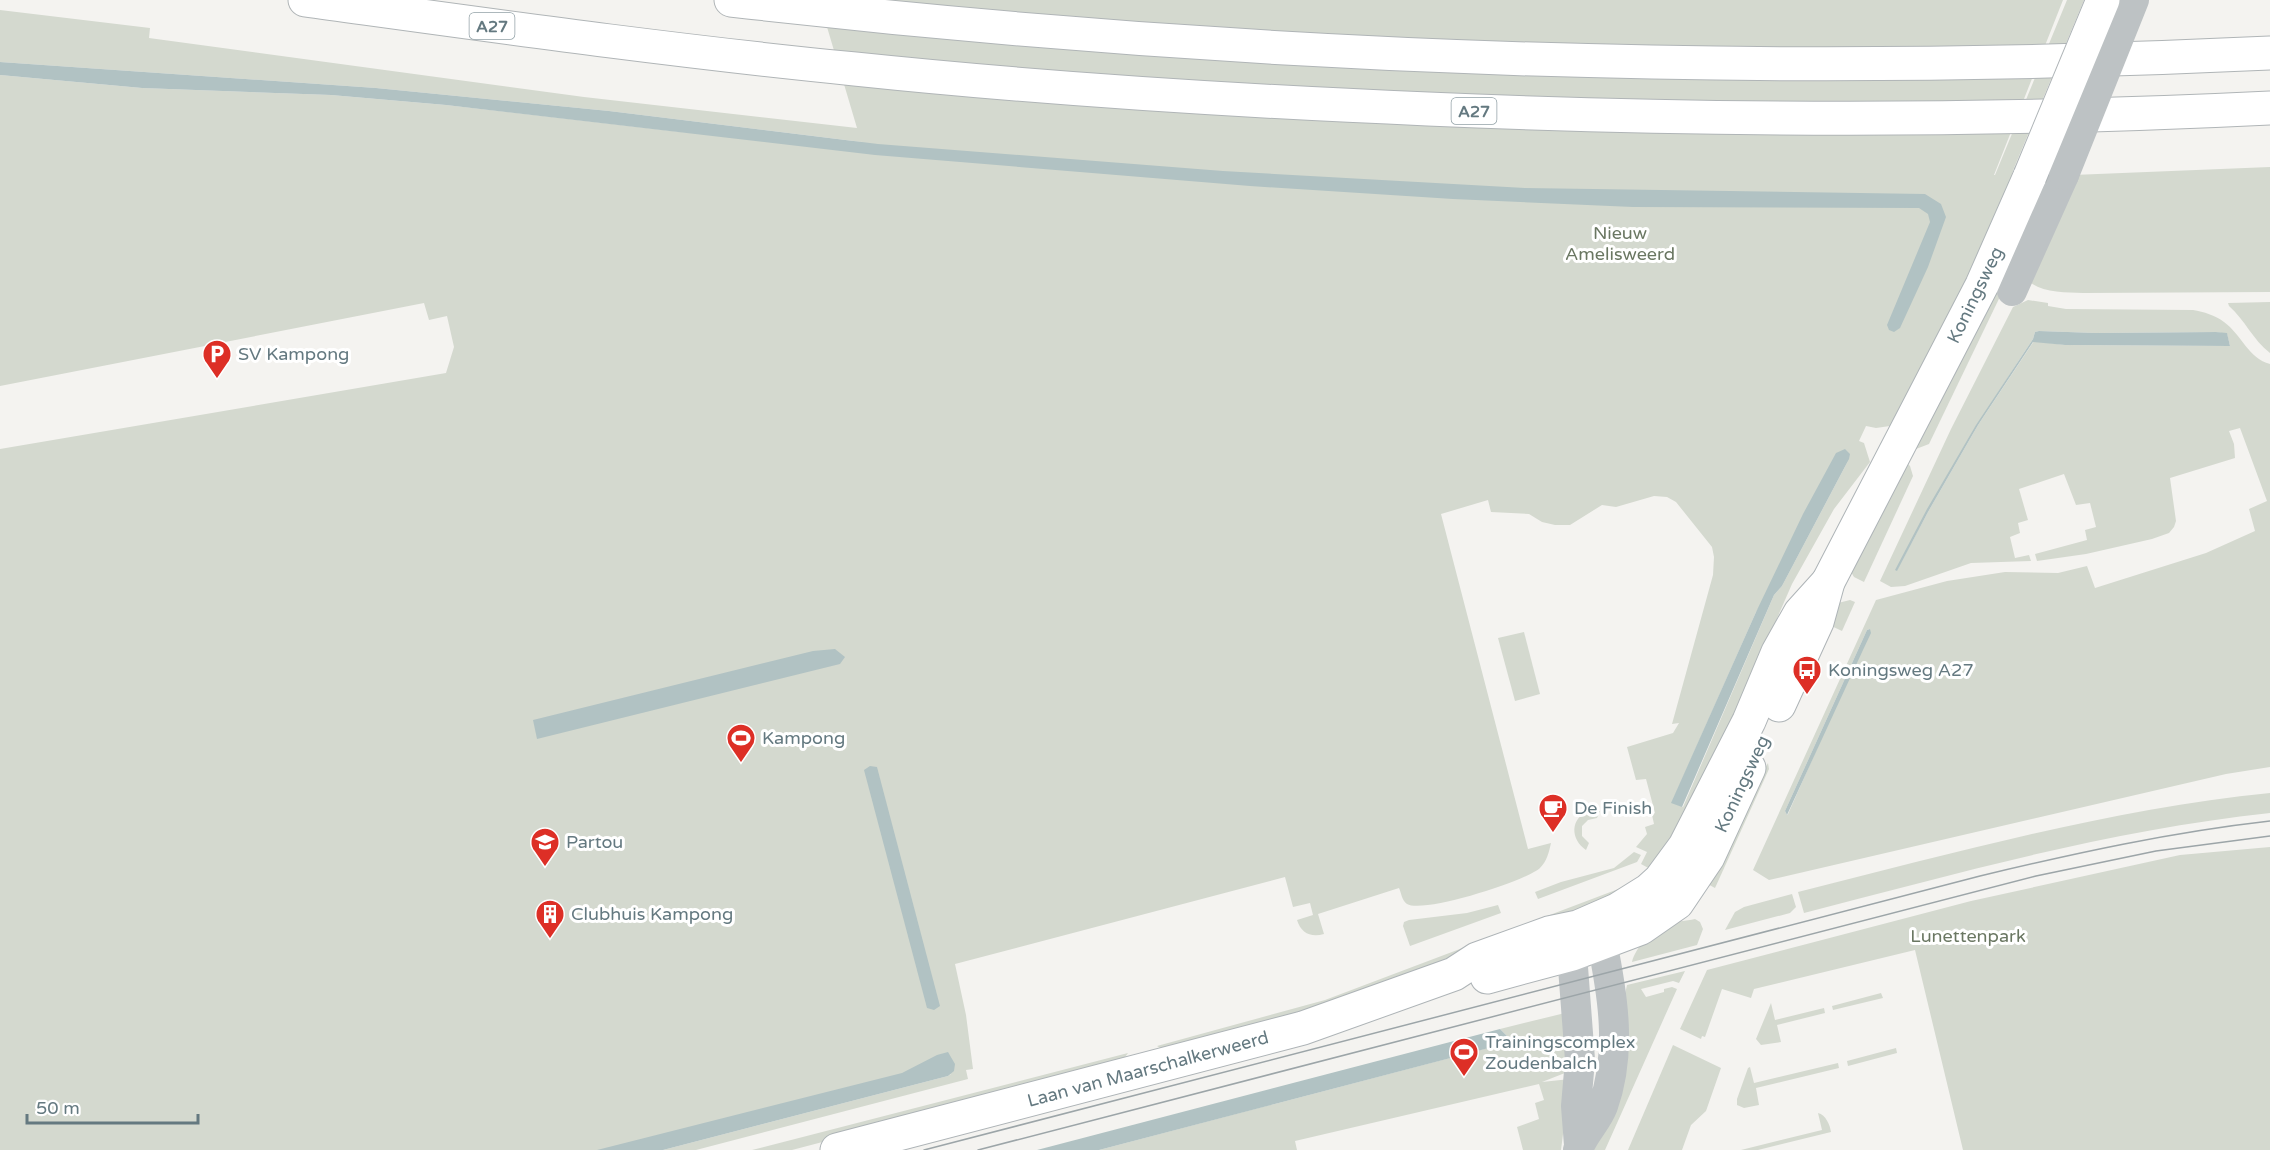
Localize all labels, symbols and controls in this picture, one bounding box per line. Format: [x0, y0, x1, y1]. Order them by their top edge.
road number: A27 [470, 13, 514, 39]
road number: A27 [1452, 98, 1496, 124]
park label: Nieuw Amelisweerd [1565, 222, 1675, 265]
street label: Koningsweg [1942, 243, 2008, 347]
parking icon: SV Kampong [201, 338, 233, 380]
place label: SV Kampong [238, 343, 349, 365]
bus stop icon: Koningsweg A27 [1791, 654, 1823, 696]
place label: Koningsweg A27 [1828, 659, 1974, 681]
sports icon: Kampong [725, 722, 757, 764]
place label: Kampong [762, 727, 845, 749]
street label: Koningsweg [1710, 732, 1774, 836]
cafe icon: De Finish [1537, 792, 1569, 834]
place label: De Finish [1574, 797, 1652, 819]
school or university icon: Partou [529, 826, 561, 868]
place label: Partou [566, 831, 623, 853]
building icon: Clubhuis Kampong [534, 898, 566, 940]
place label: Clubhuis Kampong [571, 903, 733, 925]
park label: Lunettenpark [1910, 925, 2026, 947]
street label: Laan van Maarschalkerweerd [1025, 1026, 1271, 1112]
place label: Trainingscomplex Zoudenbalch [1485, 1031, 1635, 1074]
sports icon: Trainingscomplex Zoudenbalch [1448, 1036, 1480, 1078]
scale bar [27, 1087, 198, 1125]
text: 50 m [36, 1097, 80, 1119]

